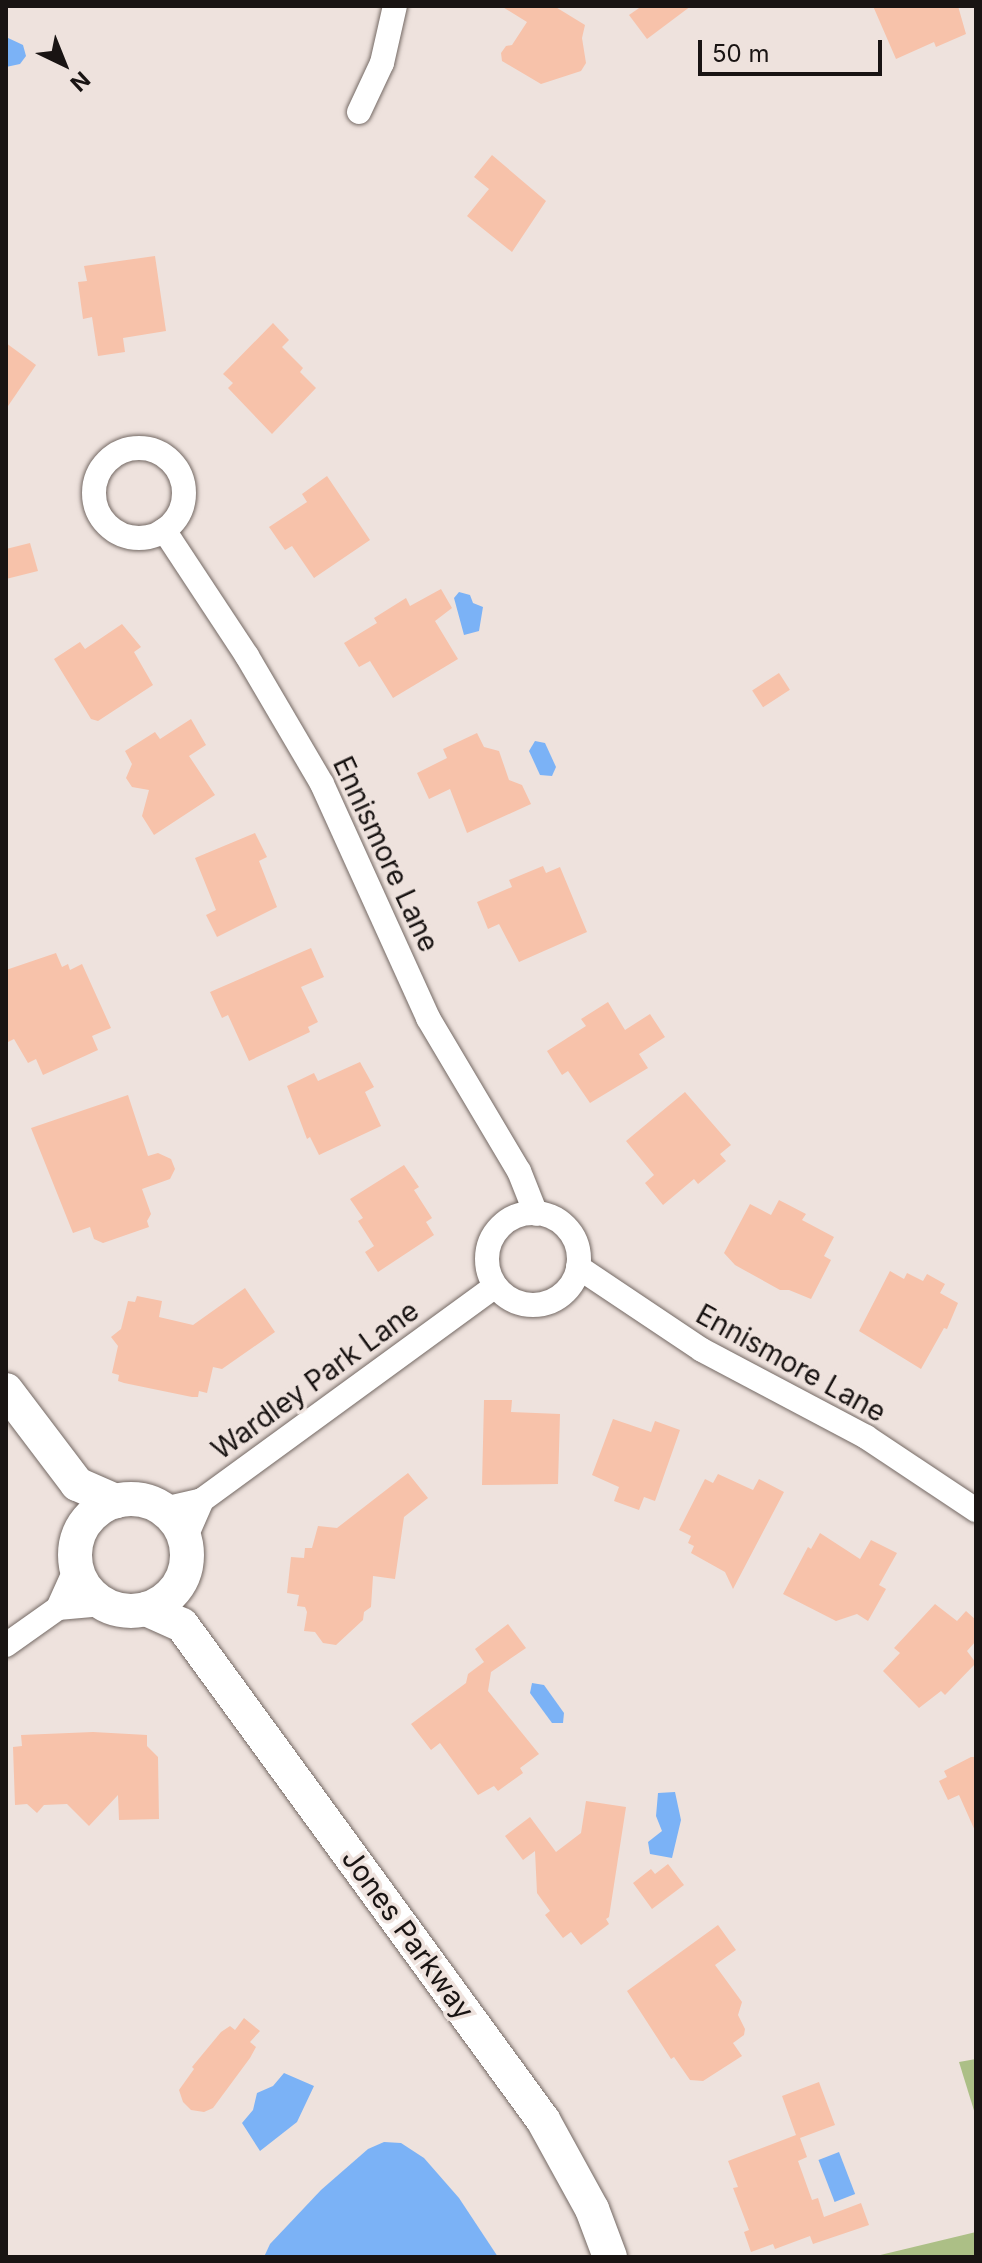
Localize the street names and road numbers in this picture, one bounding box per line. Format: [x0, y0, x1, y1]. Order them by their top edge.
street label: Ennismore Lane [326, 751, 446, 957]
street label: Wardley Park Lane [205, 1294, 425, 1466]
street label: Ennismore Lane [690, 1297, 892, 1429]
street label: Jones Parkway [335, 1842, 481, 2026]

